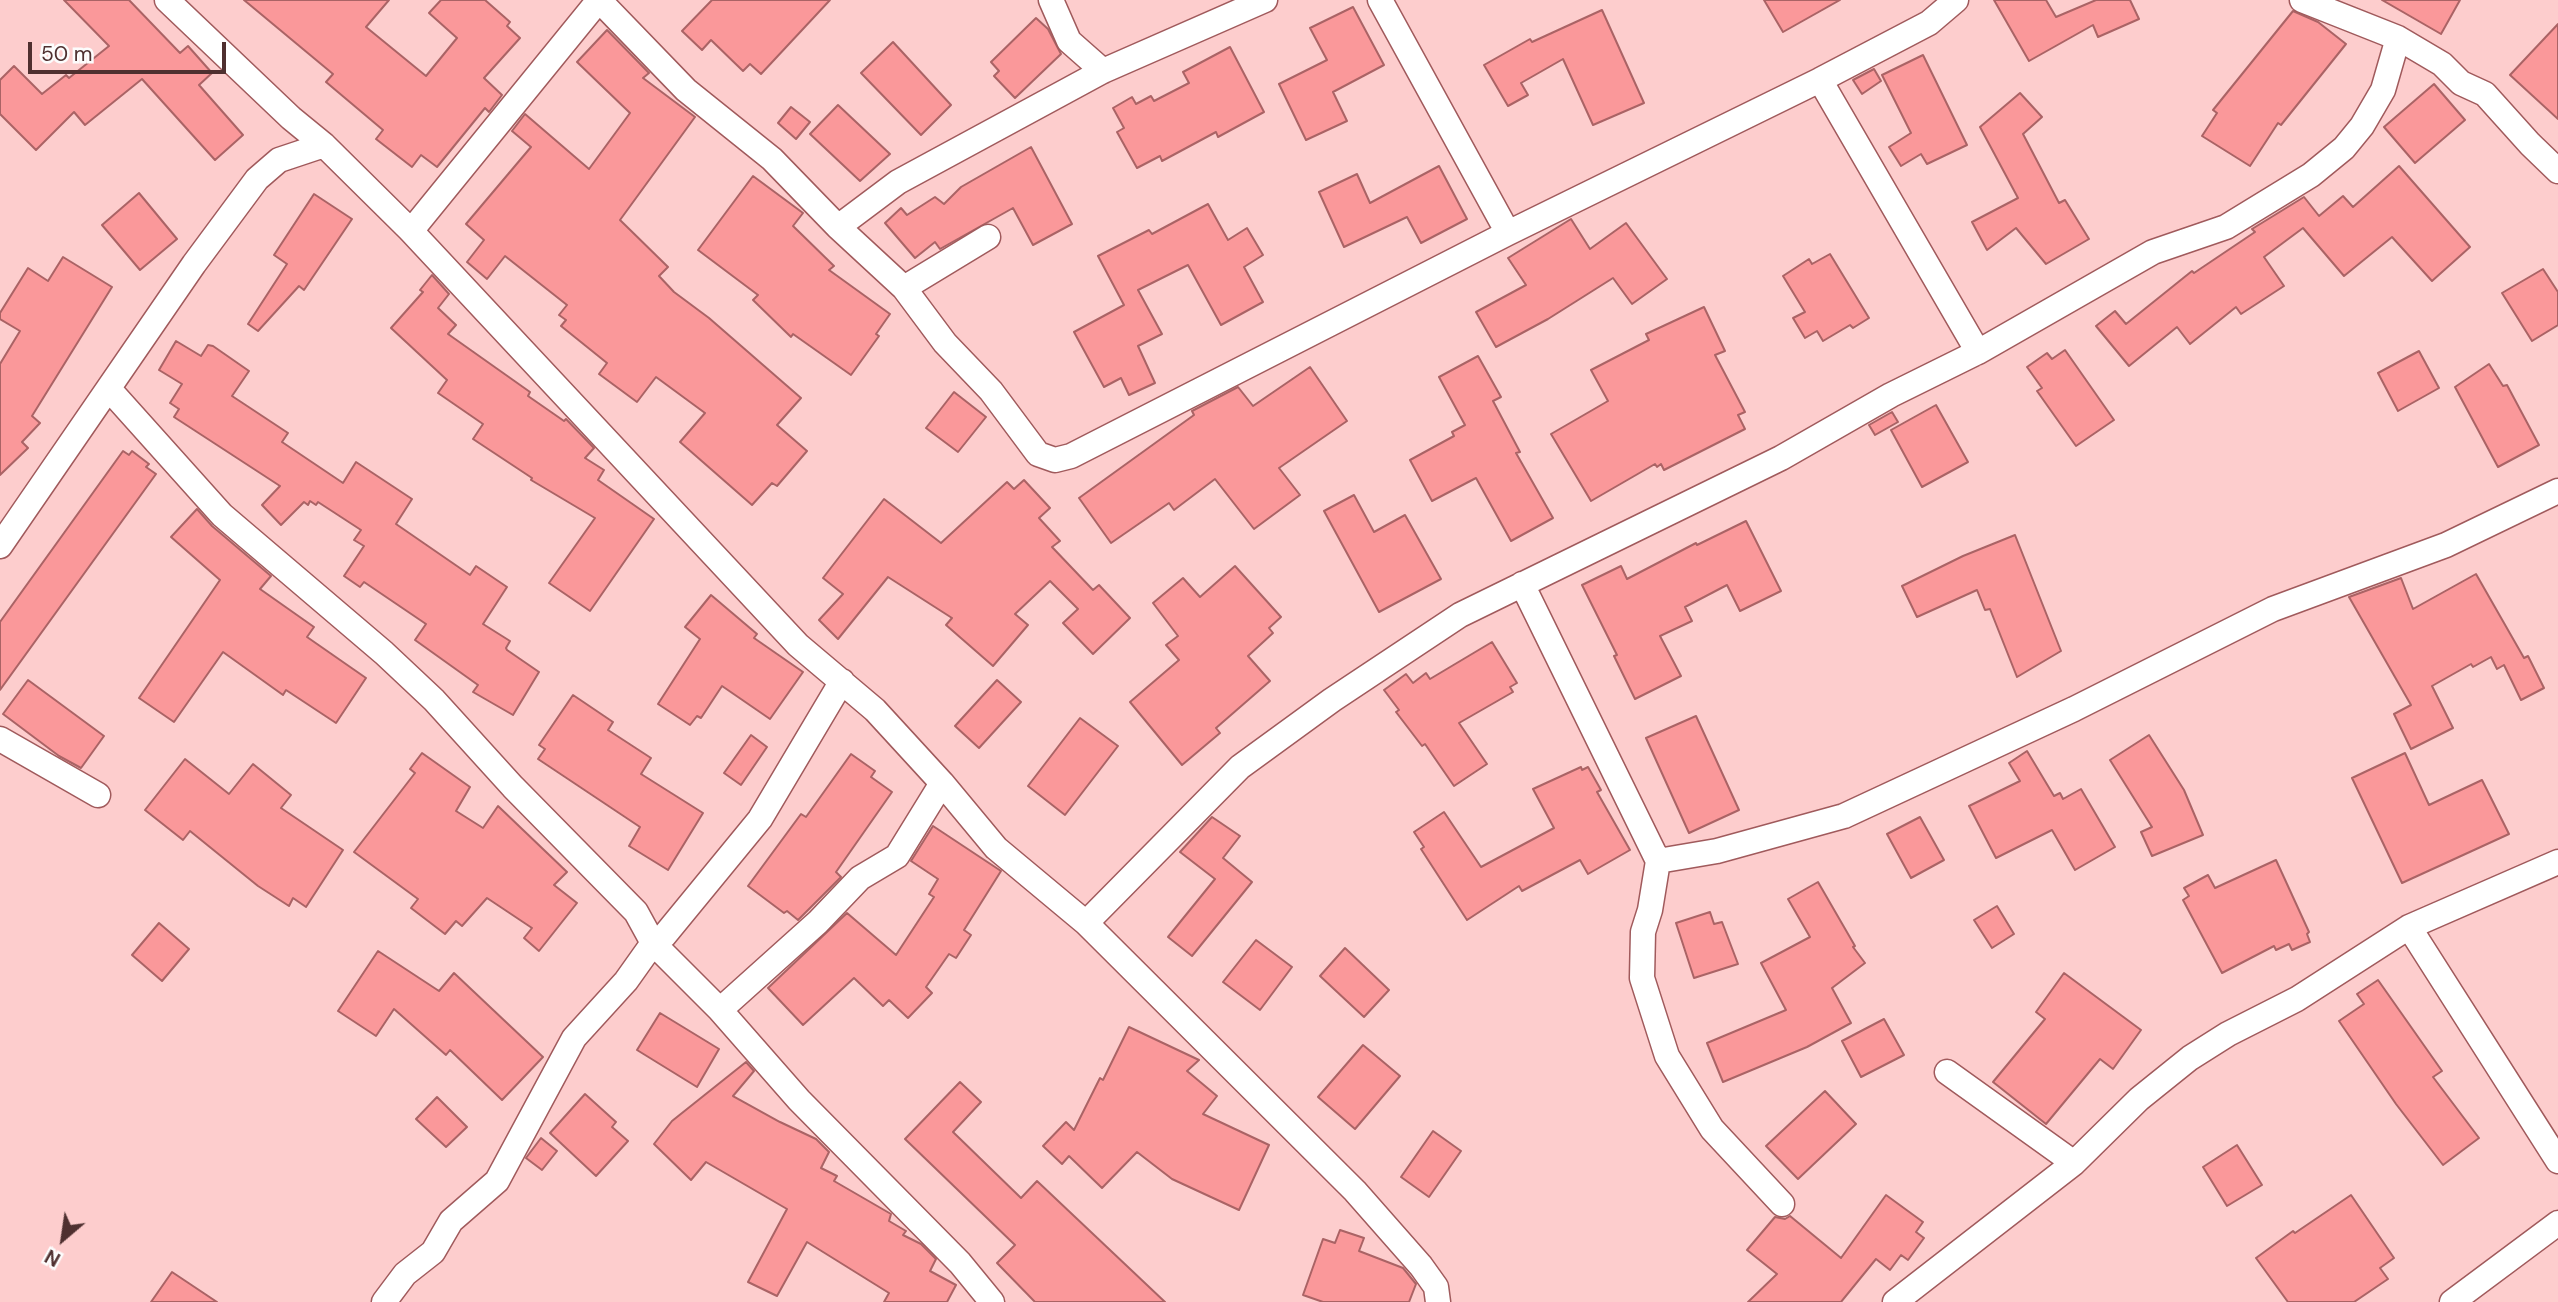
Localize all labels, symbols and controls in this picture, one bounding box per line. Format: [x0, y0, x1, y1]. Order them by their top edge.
scale bar [32, 28, 229, 72]
text: 50 m [41, 40, 92, 68]
north arrow [28, 1204, 98, 1274]
text: N [40, 1244, 65, 1272]

